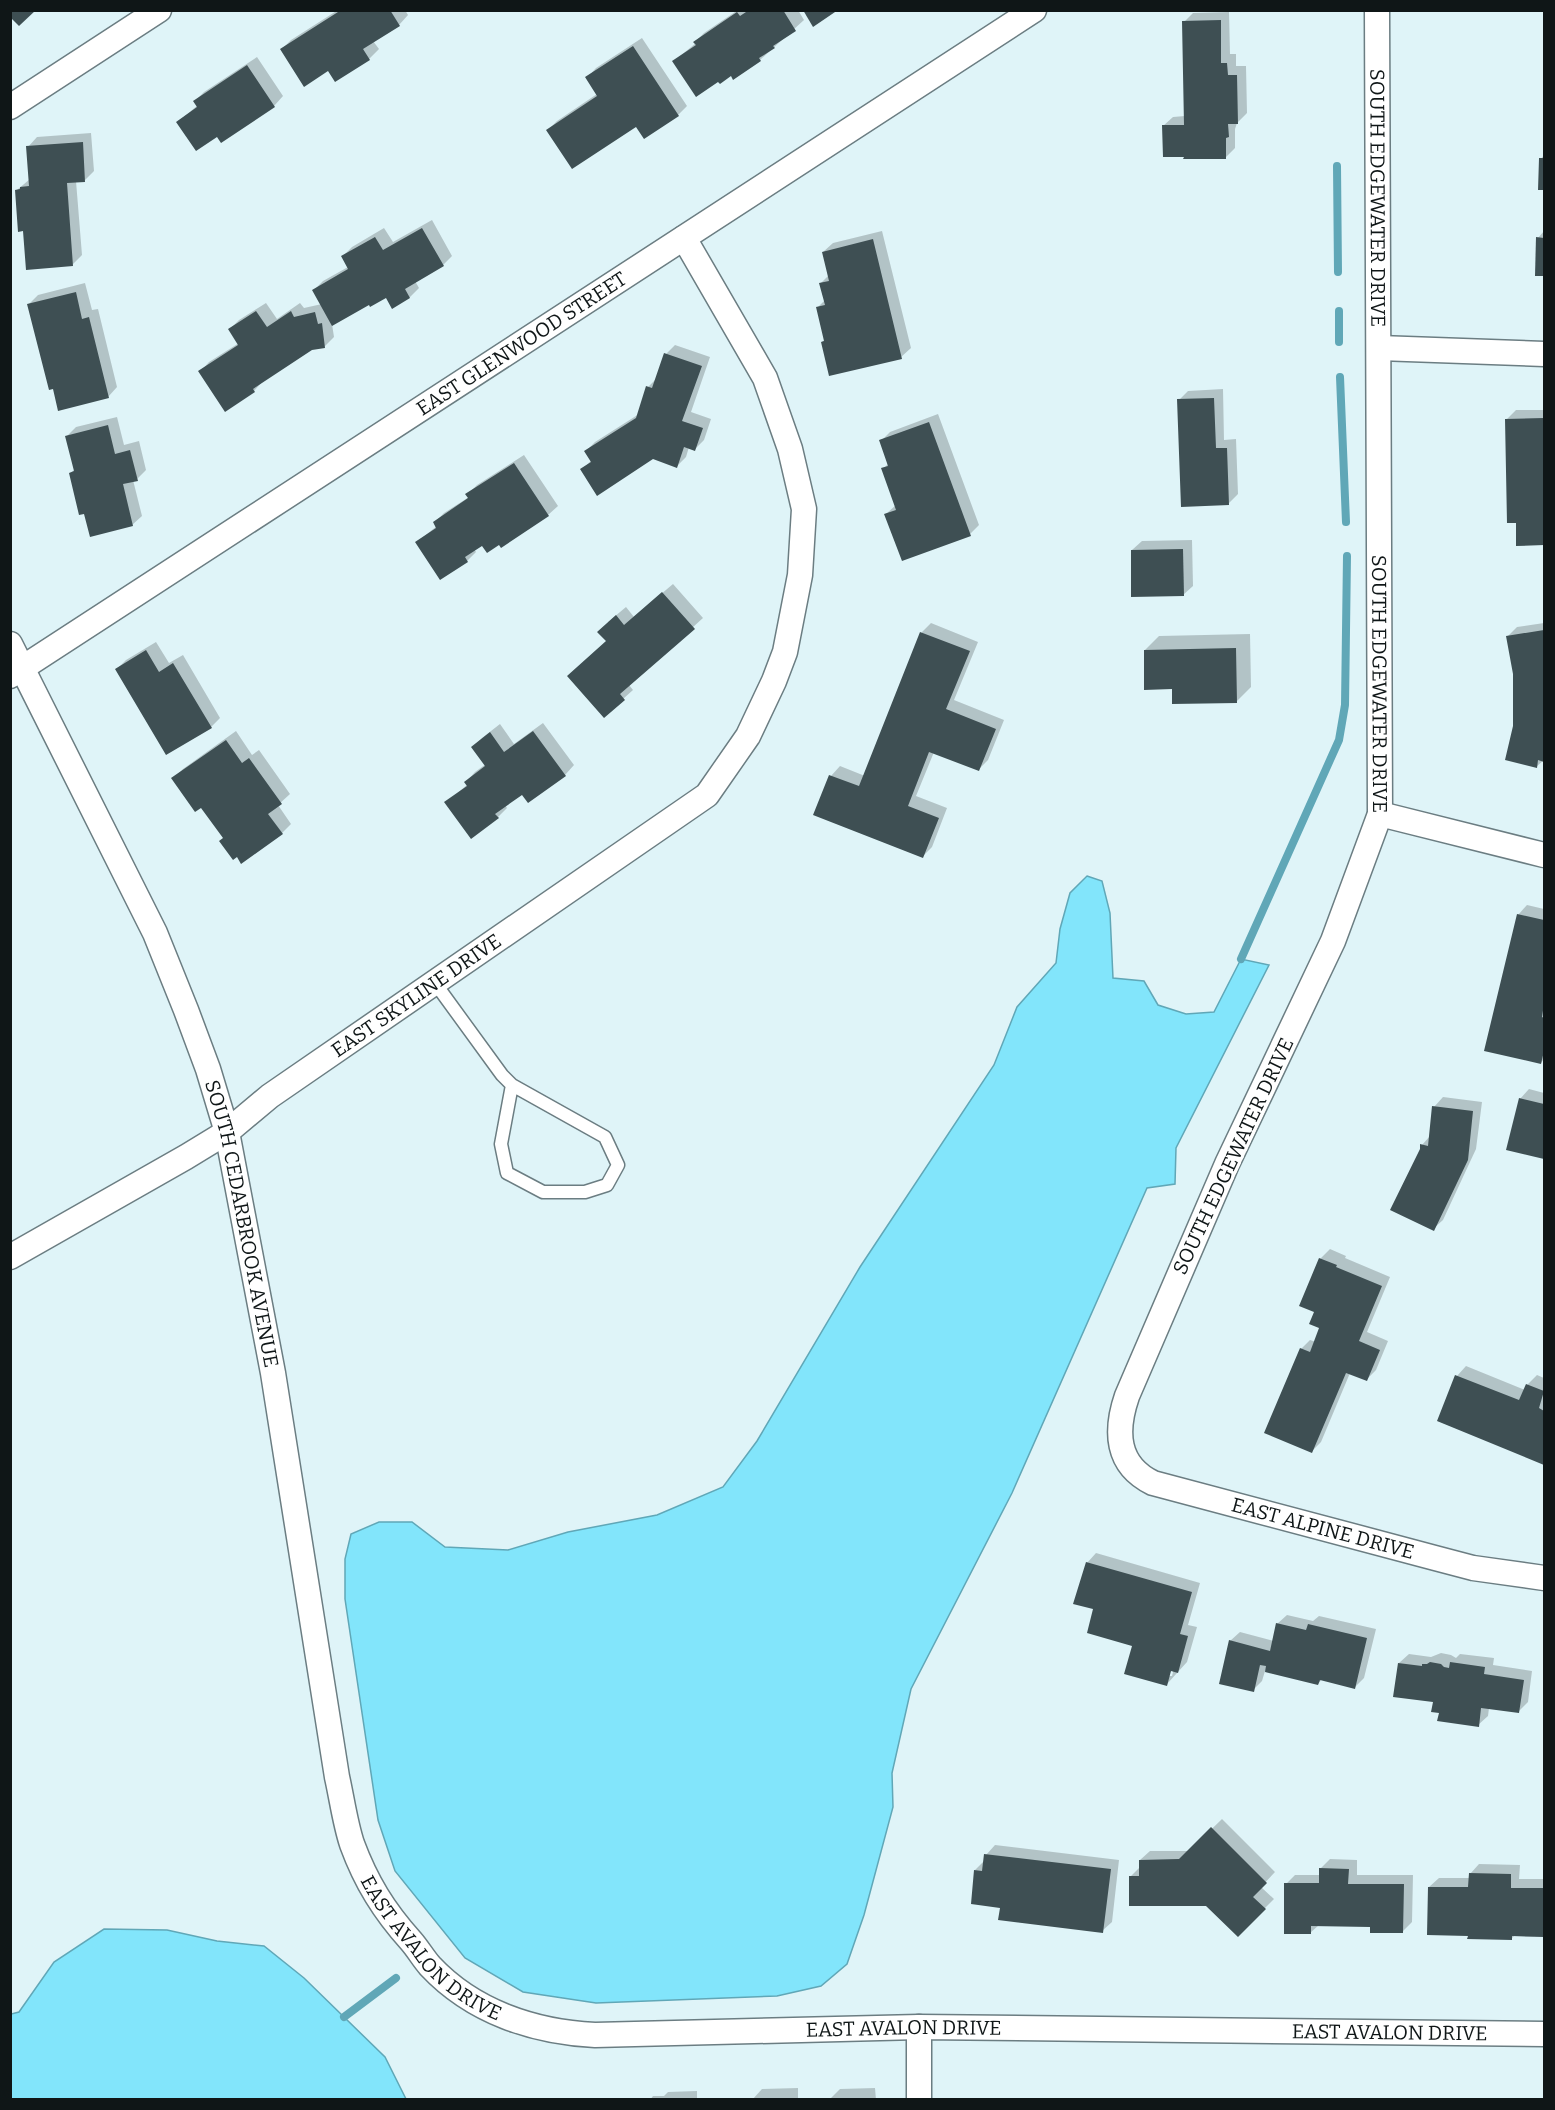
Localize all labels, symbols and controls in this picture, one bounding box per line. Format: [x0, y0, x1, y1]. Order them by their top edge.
street label: SOUTH EDGEWATER DRIVE [1365, 69, 1390, 327]
street label: EAST GLENWOOD STREET [412, 266, 631, 420]
street label: SOUTH EDGEWATER DRIVE [1367, 555, 1392, 813]
street label: EAST SKYLINE DRIVE [327, 928, 506, 1062]
street label: SOUTH EDGEWATER DRIVE [1168, 1034, 1298, 1278]
street label: SOUTH CEDARBROOK AVENUE [200, 1077, 284, 1369]
street label: EAST ALPINE DRIVE [1229, 1492, 1417, 1564]
street label: EAST AVALON DRIVE [356, 1871, 505, 2025]
street label: EAST AVALON DRIVE [806, 2015, 1002, 2042]
street label: EAST AVALON DRIVE [1292, 2019, 1488, 2045]

